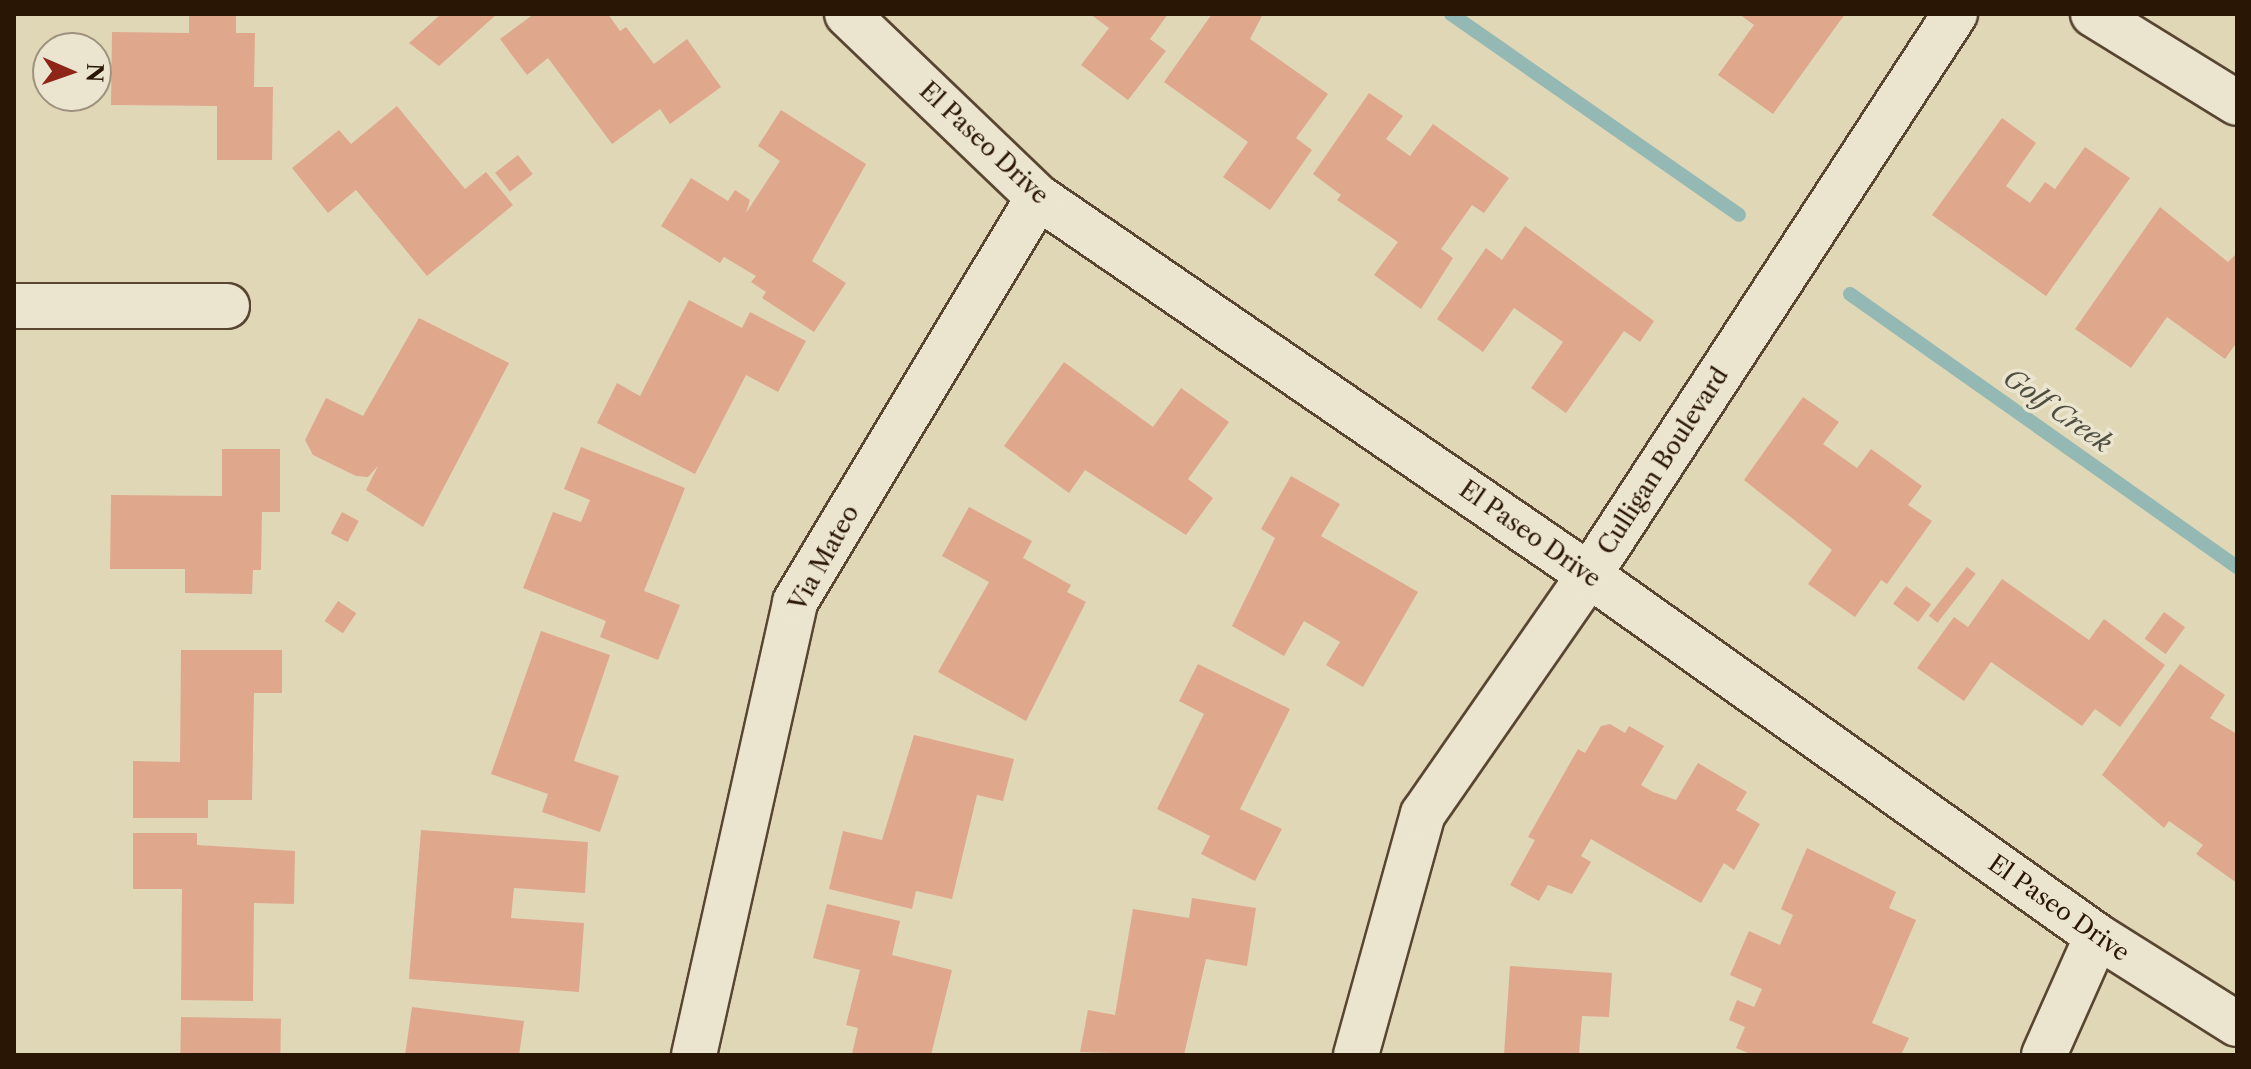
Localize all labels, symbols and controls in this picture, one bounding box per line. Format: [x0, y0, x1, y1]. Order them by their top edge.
north arrow [32, 32, 112, 112]
text: N [81, 63, 108, 83]
street label: El Paseo Drive [914, 76, 1054, 210]
street label: Culligan Boulevard [1592, 362, 1734, 560]
water label: Golf Creek [1997, 362, 2117, 460]
street label: El Paseo Drive [1454, 475, 1606, 593]
street label: Via Mateo [783, 500, 865, 616]
street label: El Paseo Drive [1983, 849, 2135, 967]

